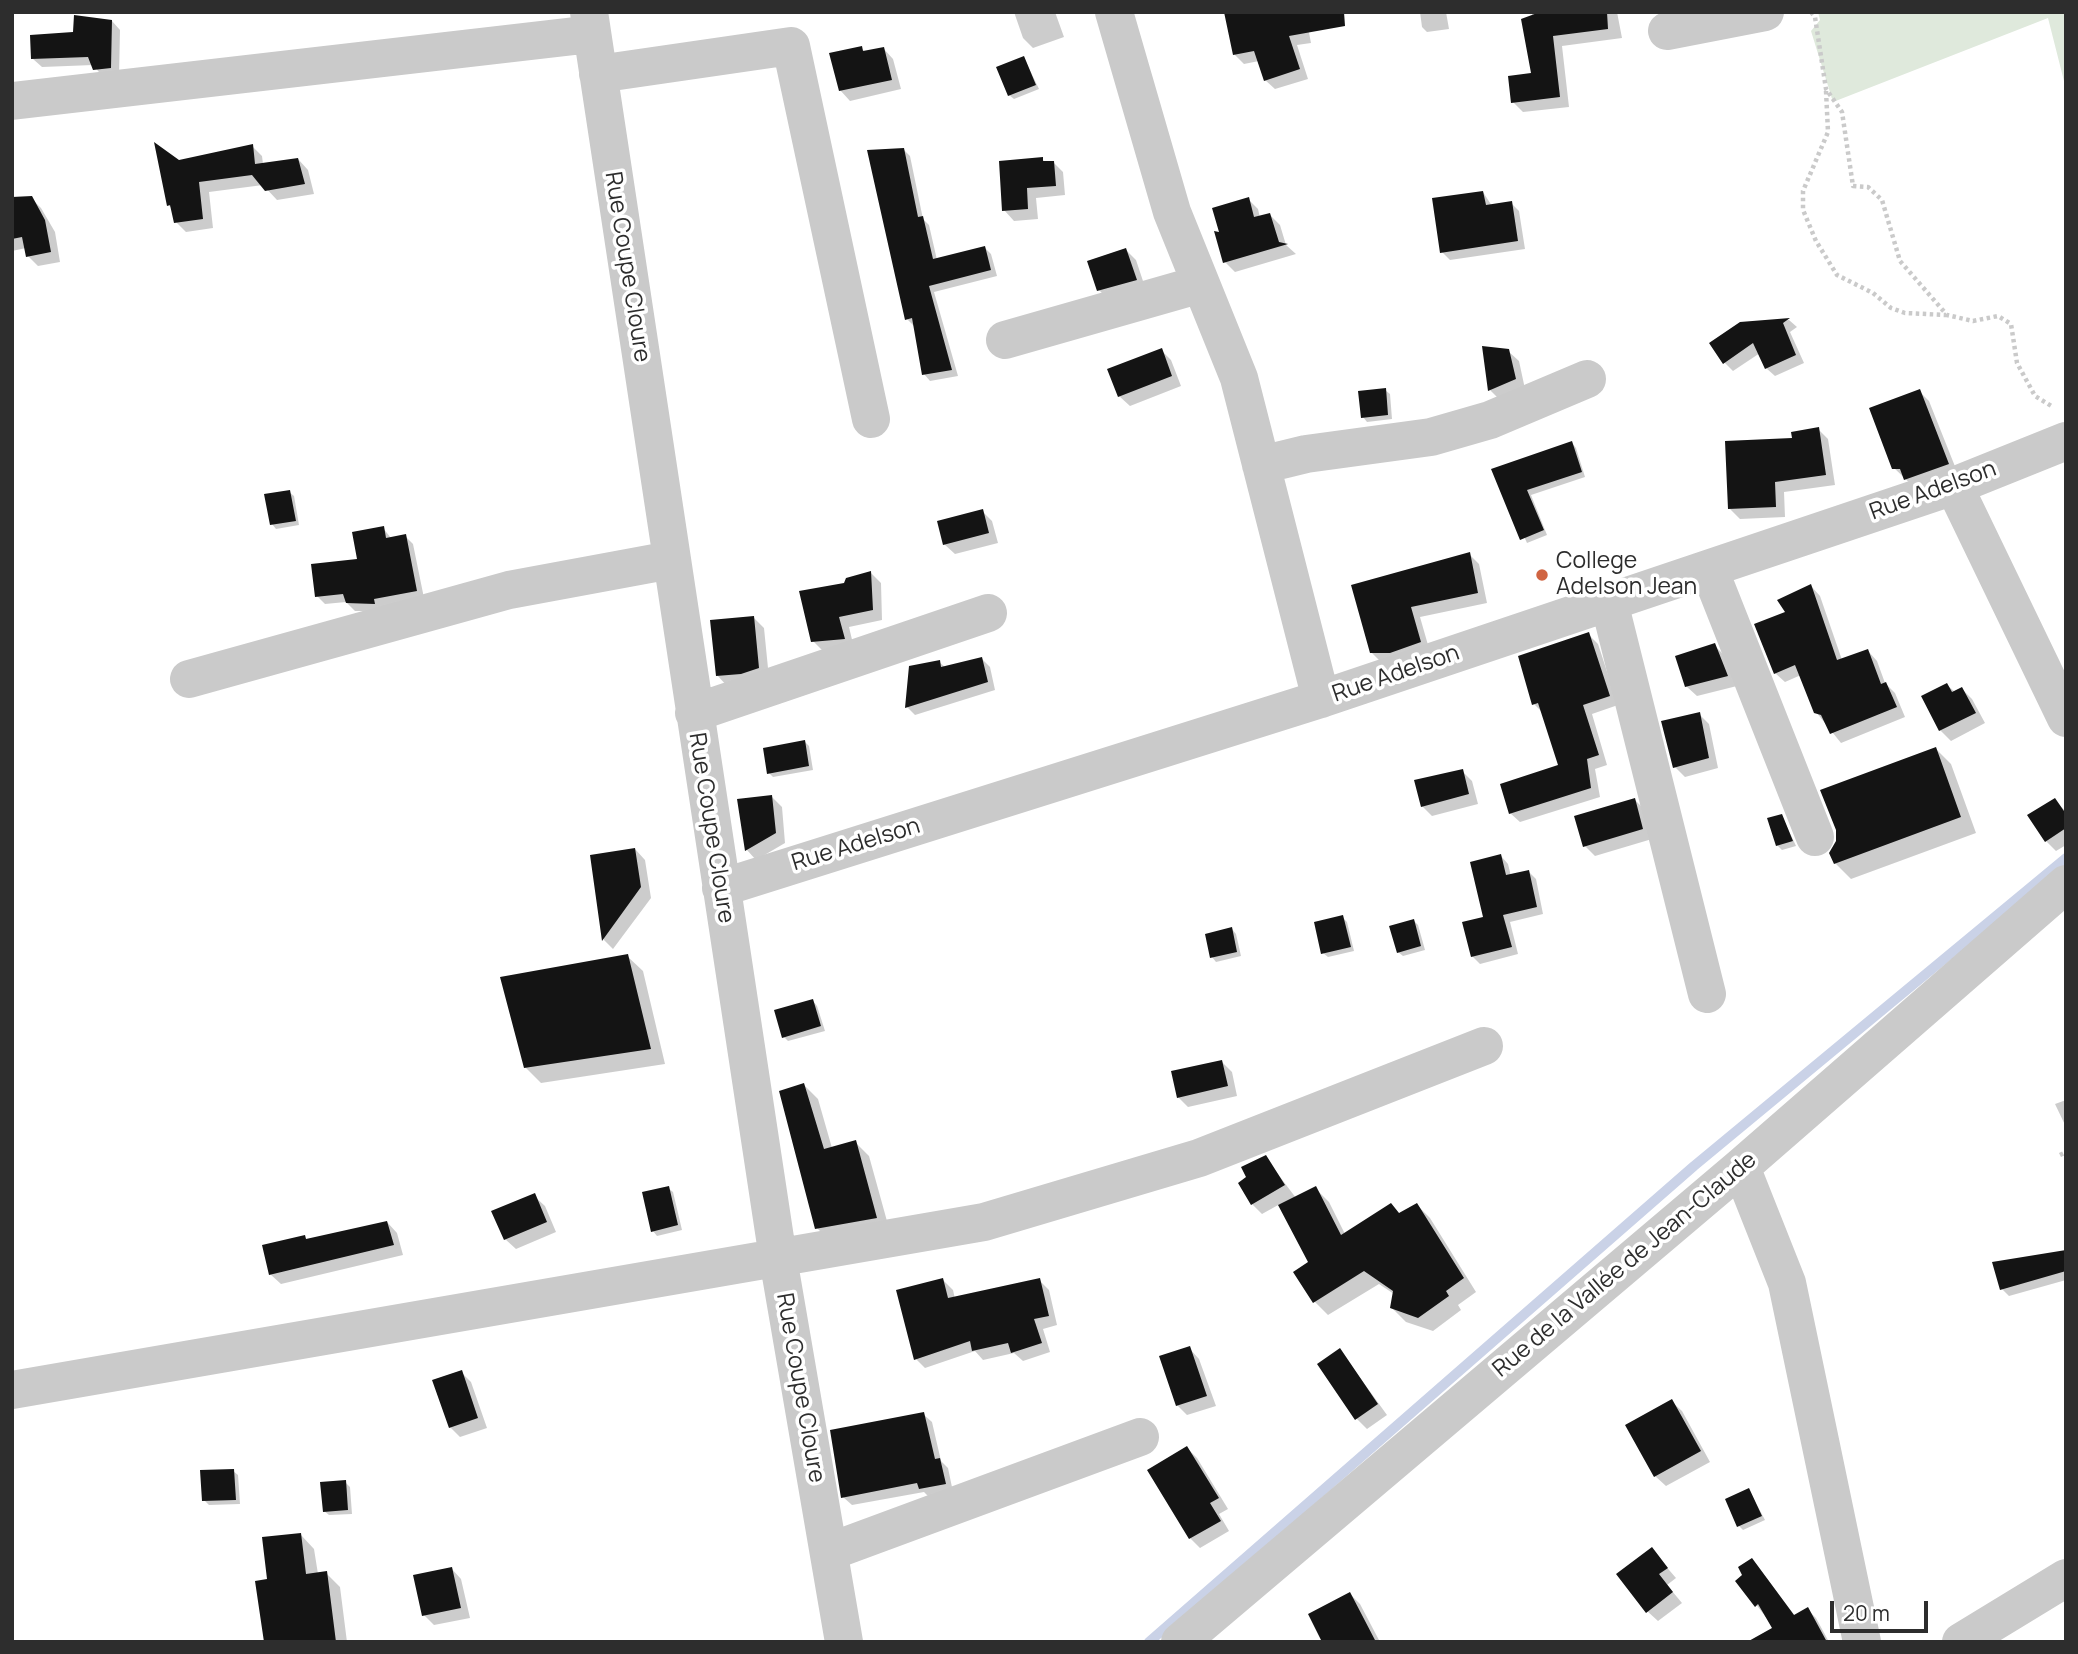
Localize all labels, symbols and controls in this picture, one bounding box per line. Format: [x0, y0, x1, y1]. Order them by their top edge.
street label: Rue Coupe Cloure [598, 170, 656, 364]
street label: Rue Adelson [1866, 455, 2000, 527]
place label: College Adelson Jean [1556, 548, 1697, 602]
marker: College Adelson Jean [1534, 567, 1550, 583]
street label: Rue Adelson [1329, 639, 1463, 709]
street label: Rue Coupe Cloure [682, 731, 740, 925]
street label: Rue Adelson [789, 812, 923, 878]
street label: Rue de la Vallée de Jean-Claude [1488, 1147, 1762, 1383]
street label: Rue Coupe Cloure [770, 1291, 830, 1485]
scale bar [1833, 1588, 1931, 1632]
text: 20 m [1843, 1599, 1890, 1627]

